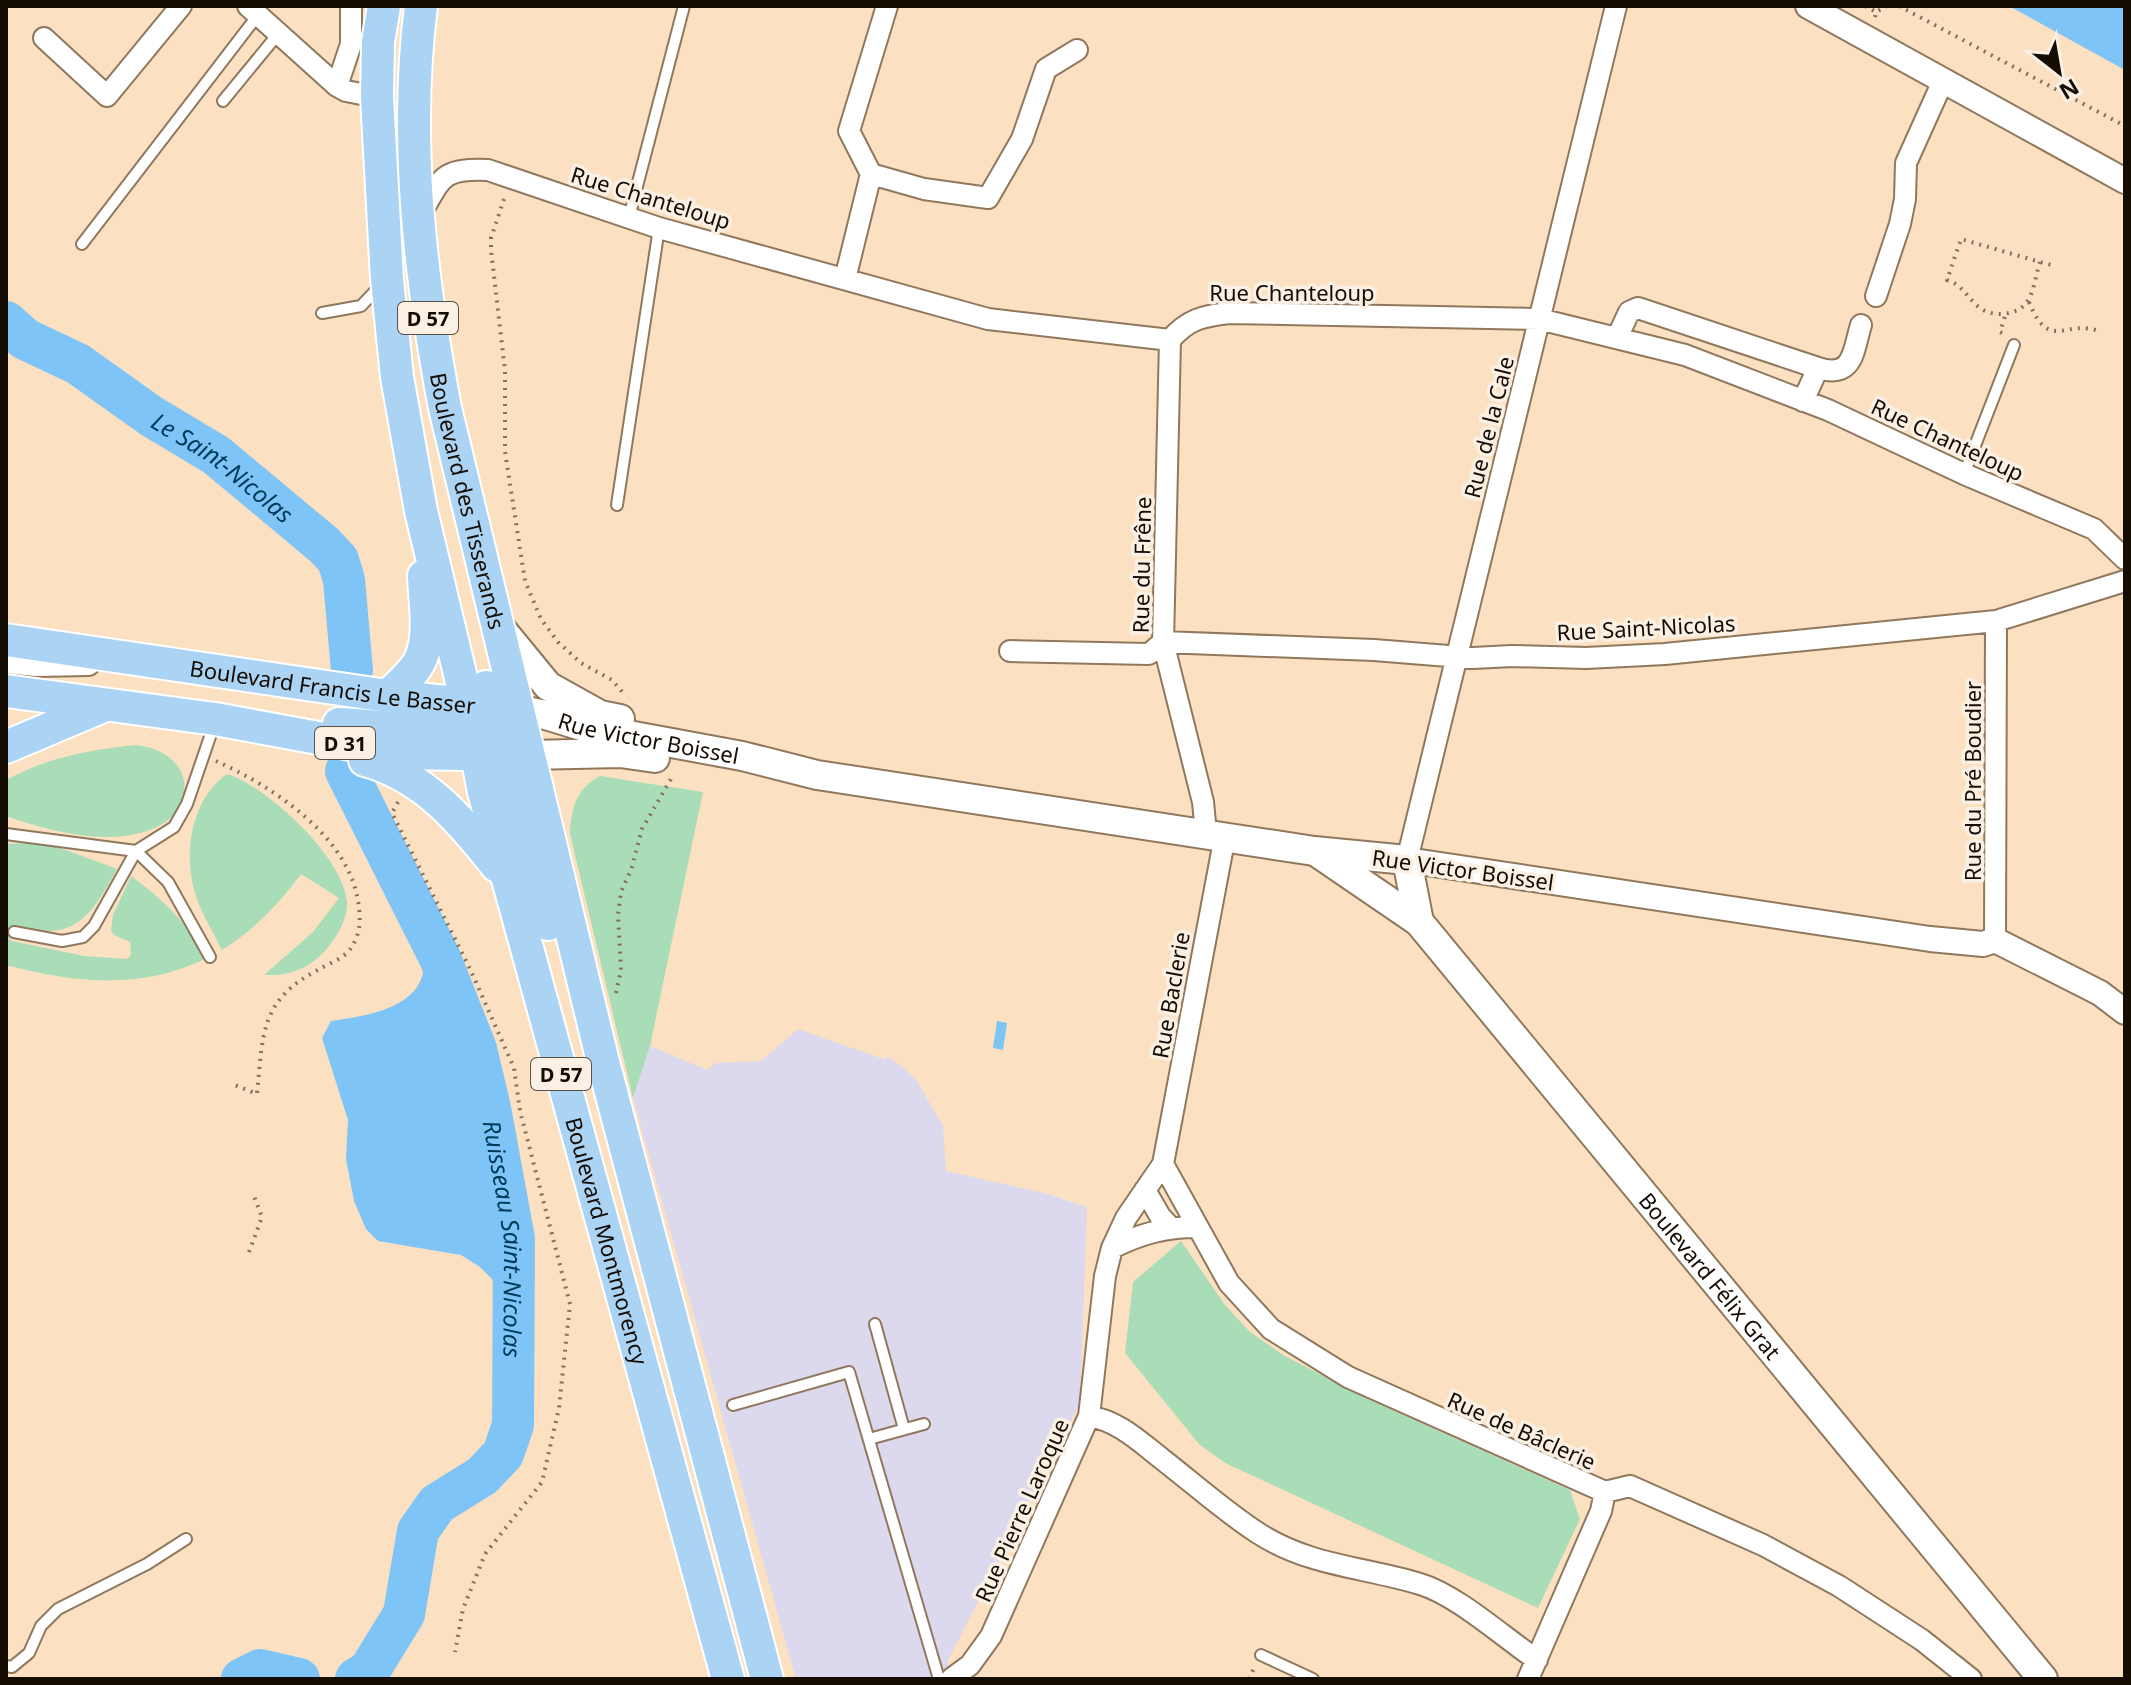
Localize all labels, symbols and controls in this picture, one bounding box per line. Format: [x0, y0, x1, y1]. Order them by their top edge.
north arrow [2019, 32, 2099, 112]
text: N [2054, 73, 2085, 107]
street label: Rue Chanteloup [568, 158, 734, 236]
street label: Rue Chanteloup [1209, 277, 1375, 307]
road number: D 57 [398, 302, 458, 334]
street label: Rue de la Cale [1456, 353, 1520, 501]
street label: Boulevard des Tisserands [424, 370, 513, 632]
street label: Rue Chanteloup [1867, 390, 2029, 488]
water label: Le Saint-Nicolas [146, 404, 301, 530]
street label: Rue du Frêne [1125, 496, 1157, 634]
street label: Rue Saint-Nicolas [1556, 607, 1736, 647]
street label: Boulevard Francis Le Basser [188, 652, 477, 720]
street label: Rue du Pré Boudier [1957, 681, 1987, 881]
street label: Rue Victor Boissel [555, 705, 741, 770]
road number: D 31 [315, 727, 375, 759]
street label: Rue Victor Boissel [1370, 841, 1556, 897]
street label: Rue Baclerie [1144, 929, 1196, 1061]
road number: D 57 [531, 1058, 591, 1090]
street label: Boulevard Montmorency [559, 1114, 656, 1369]
water label: Ruisseau Saint-Nicolas [476, 1117, 531, 1358]
street label: Boulevard Félix Grat [1633, 1186, 1788, 1365]
street label: Rue de Bâclerie [1443, 1384, 1601, 1476]
street label: Rue Pierre Laroque [967, 1413, 1075, 1607]

